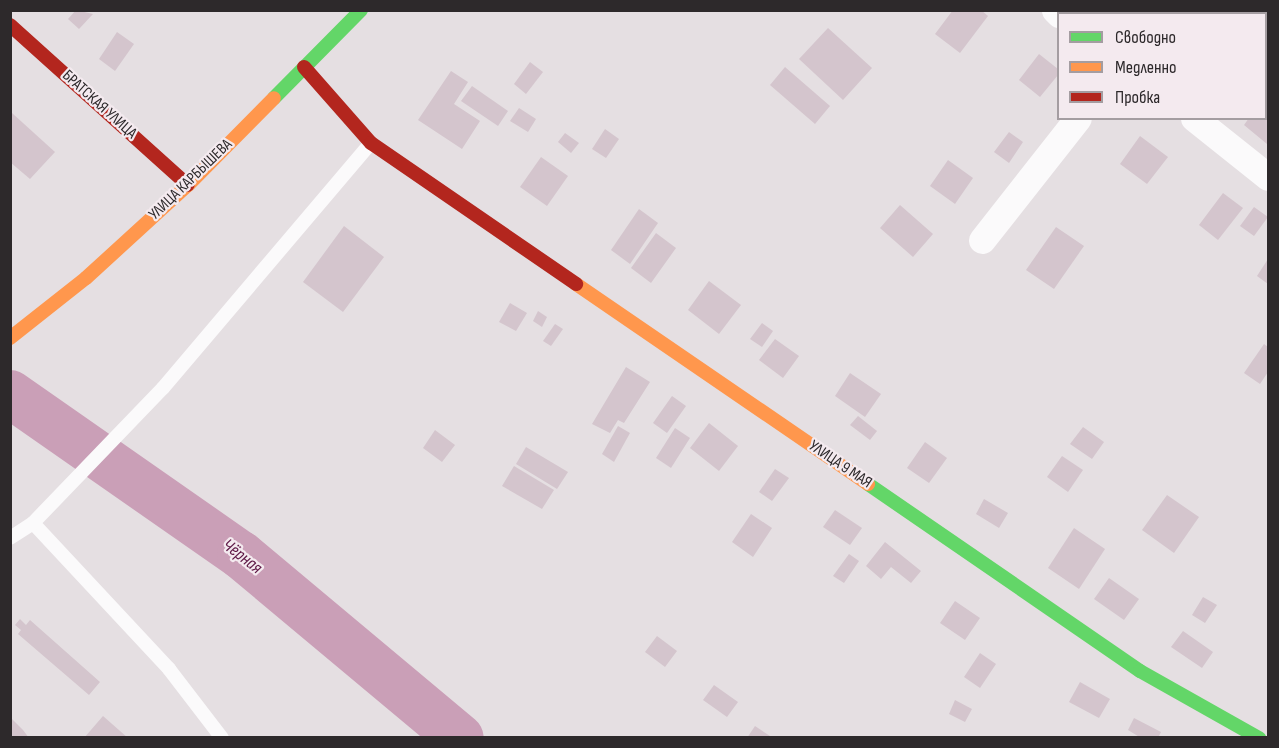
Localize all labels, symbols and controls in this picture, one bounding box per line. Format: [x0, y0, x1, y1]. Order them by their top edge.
legend [1057, 12, 1267, 120]
text: Свободно [1115, 27, 1176, 48]
text: Медленно [1115, 57, 1177, 78]
street label: БРАТСКАЯ УЛИЦА [58, 67, 140, 143]
text: Пробка [1115, 87, 1160, 108]
street label: УЛИЦА КАРБЫШЕВА [145, 135, 237, 225]
street label: УЛИЦА 9 МАЯ [805, 437, 875, 493]
water label: Чёрная [218, 535, 266, 579]

